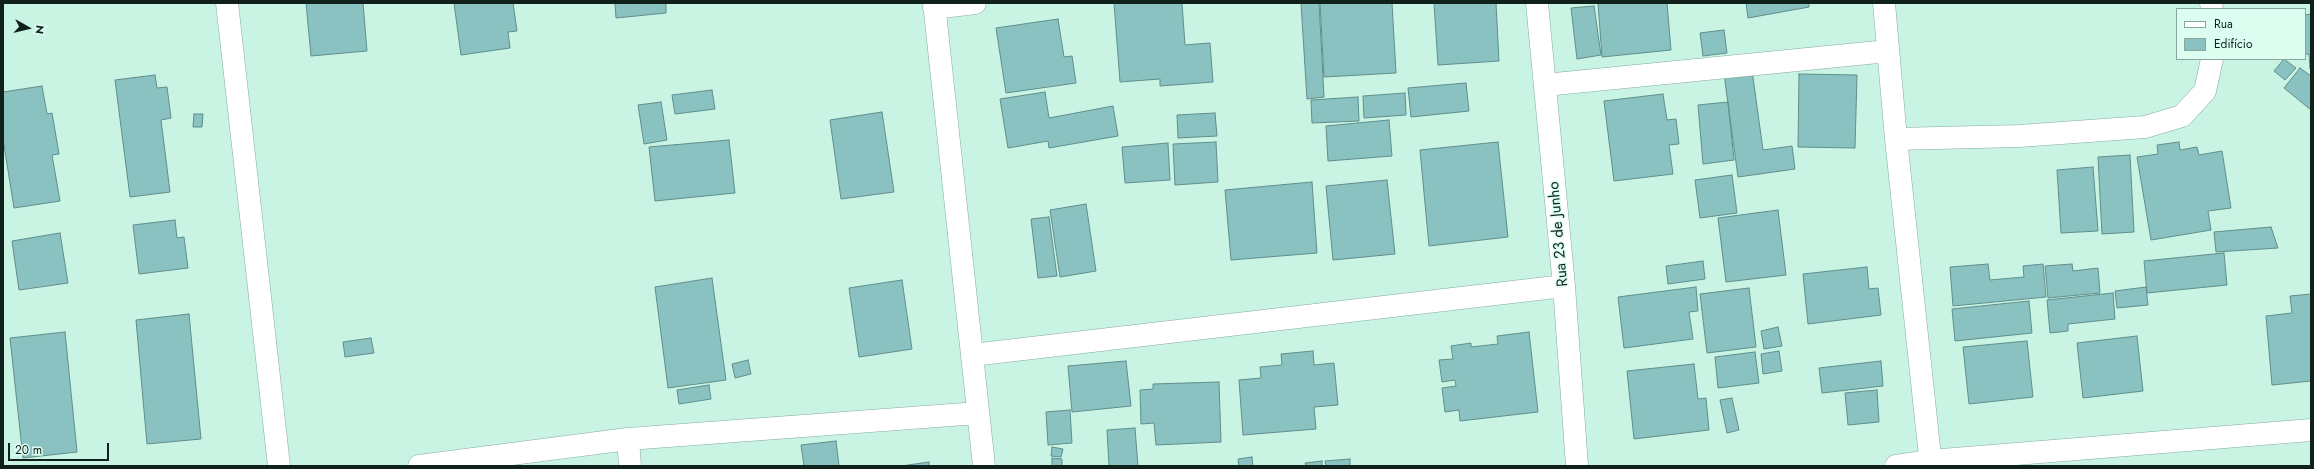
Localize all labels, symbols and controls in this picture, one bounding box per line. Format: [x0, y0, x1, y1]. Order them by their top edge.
north arrow [8, 8, 48, 48]
legend [2176, 8, 2306, 60]
text: Rua [2214, 15, 2233, 33]
text: N [31, 24, 48, 35]
text: Edifício [2214, 35, 2253, 53]
street label: Rua 23 de Junho [1545, 181, 1573, 287]
scale bar [10, 435, 111, 461]
text: 20 m [15, 441, 42, 459]

